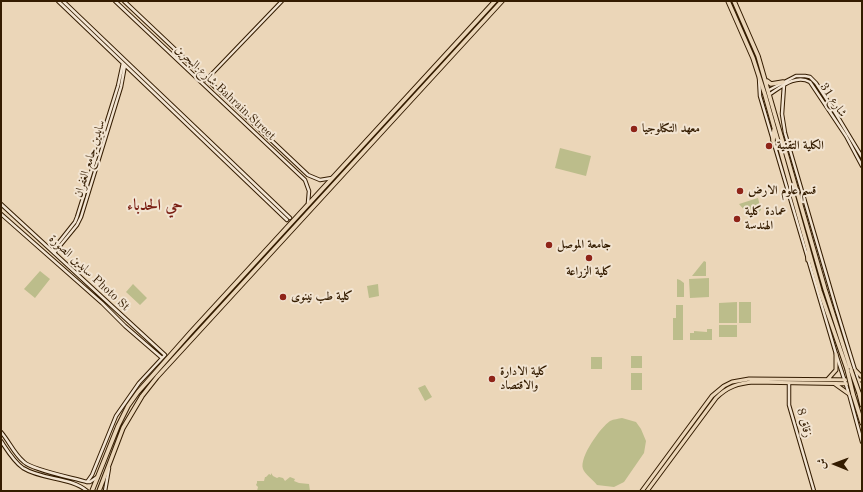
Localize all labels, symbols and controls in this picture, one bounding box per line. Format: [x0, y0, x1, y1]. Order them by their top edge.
street label: شارع البحرين Bahrain Street [172, 43, 278, 143]
street label: شارع 31 [816, 80, 850, 120]
street label: سايدين جامع الغفران [71, 118, 109, 200]
place label: معهد التكنلوجيا [642, 122, 700, 136]
marker: معهد التكنلوجيا [629, 124, 639, 134]
place label: الكلية التقنية [777, 139, 824, 153]
marker: الكلية التقنية [764, 141, 774, 151]
place label: قسم علوم الارض [748, 184, 816, 198]
marker: قسم علوم الارض [735, 186, 745, 196]
district label: حي الحدباء [127, 196, 183, 216]
place label: عمادة كلية الهندسة [745, 205, 786, 233]
marker: عمادة كلية الهندسة [732, 214, 742, 224]
street label: سايدين الصورة Photo St [46, 232, 132, 314]
place label: جامعة الموصل [557, 238, 611, 252]
marker: جامعة الموصل [544, 240, 554, 250]
marker: كلية الزراعة [584, 253, 594, 263]
place label: كلية الزراعة [566, 265, 612, 279]
place label: كلية طب نينوى [291, 290, 353, 304]
marker: كلية طب نينوى [278, 292, 288, 302]
place label: كلية الادارة والاقتصاد [500, 365, 548, 393]
marker: كلية الادارة والاقتصاد [487, 374, 497, 384]
street label: زقاق 8 [793, 407, 815, 439]
north arrow [815, 444, 855, 484]
text: ش [817, 458, 828, 469]

